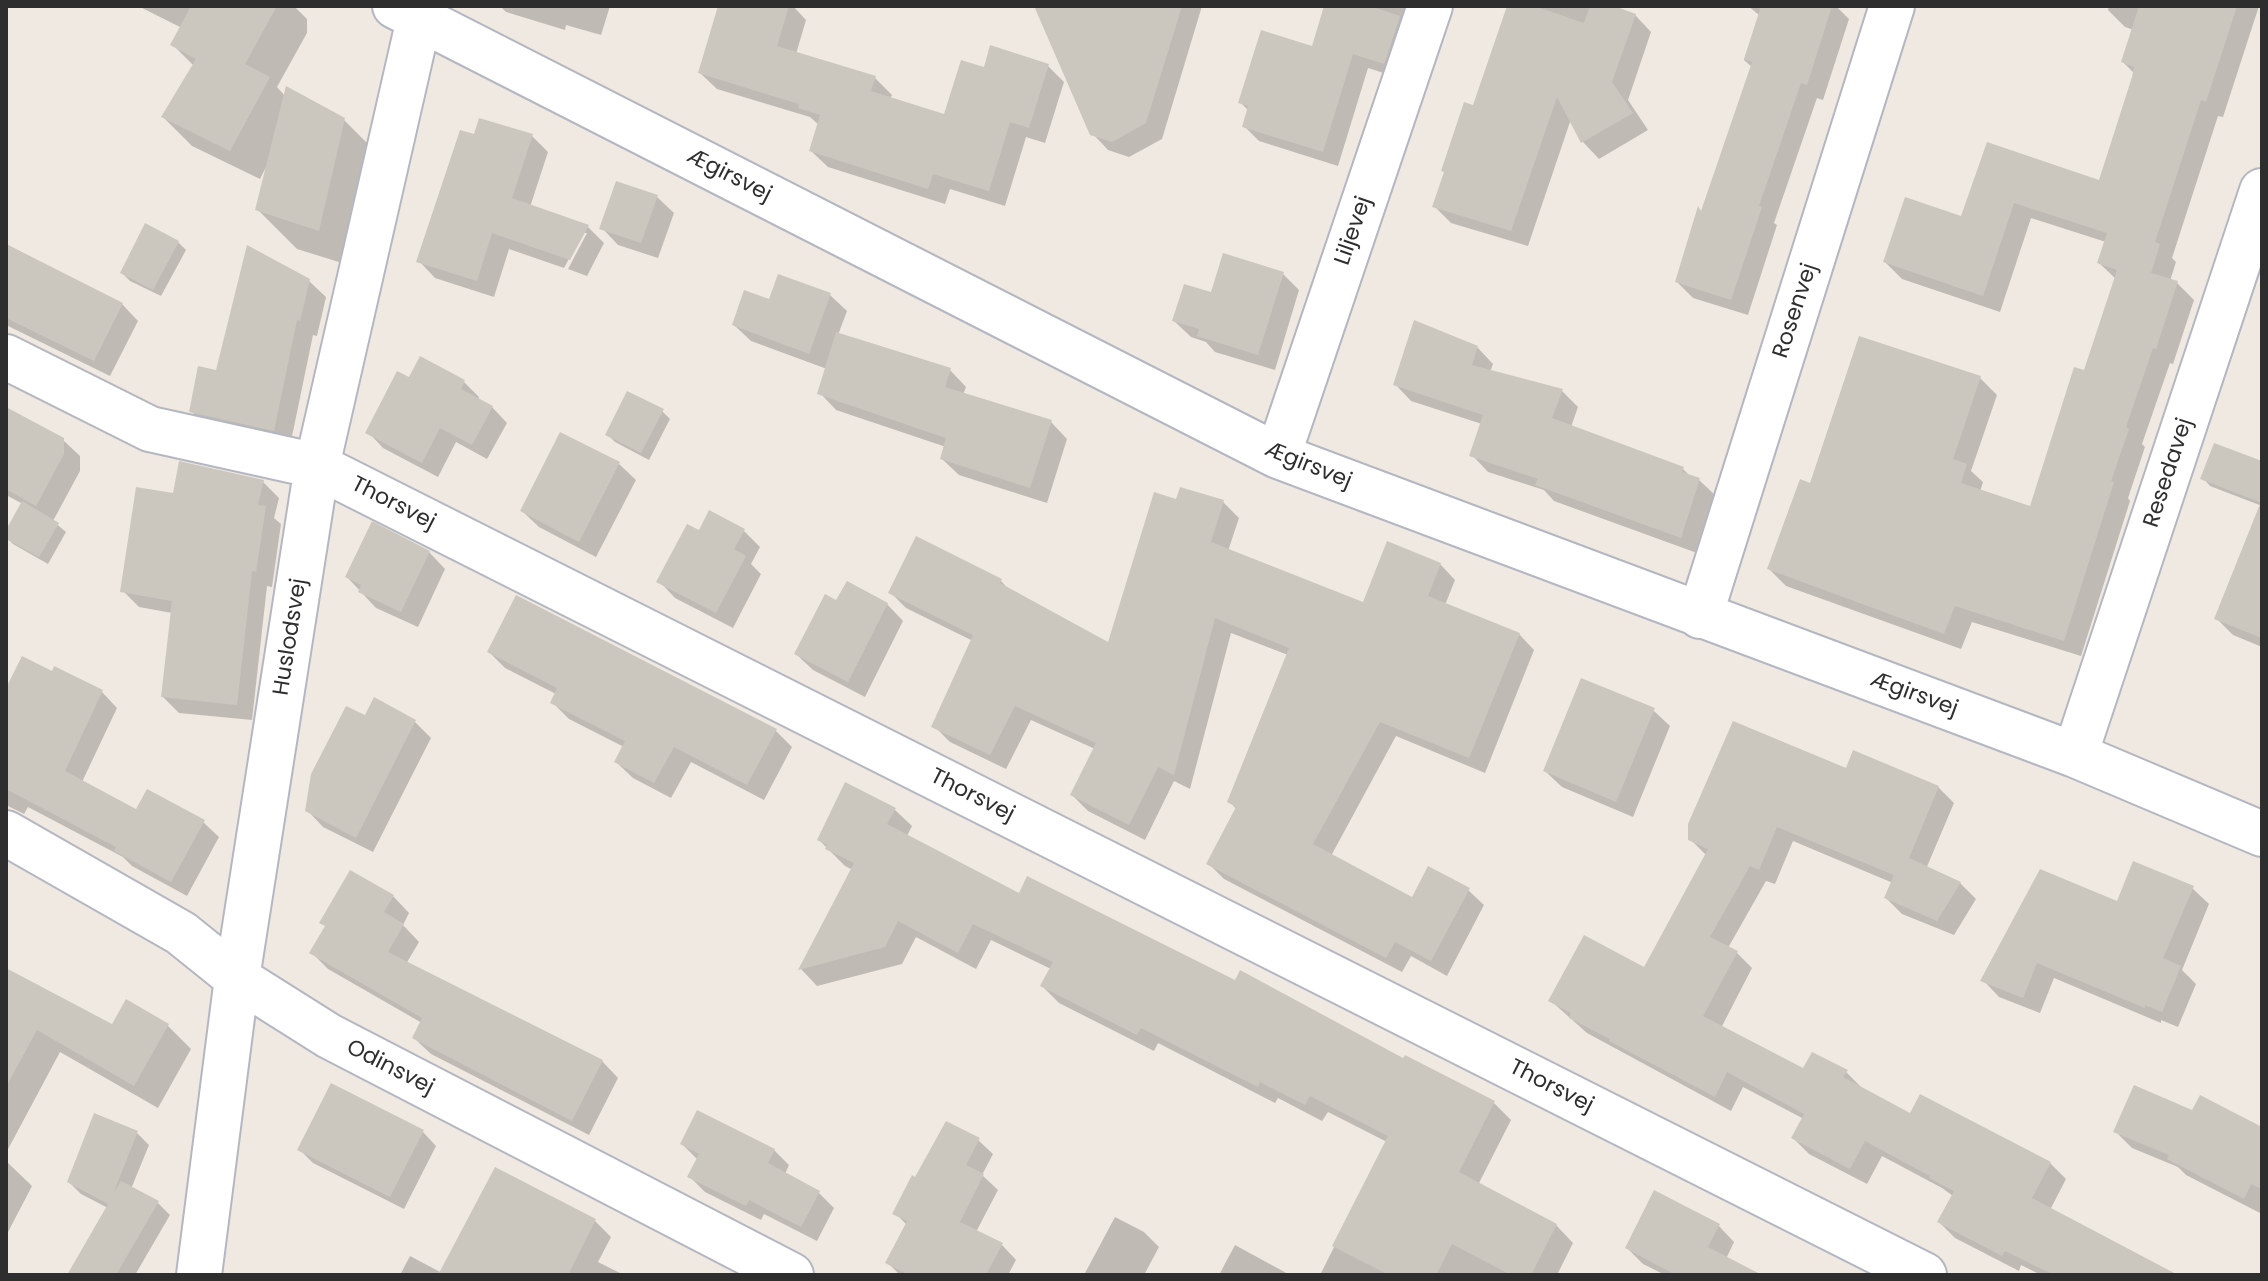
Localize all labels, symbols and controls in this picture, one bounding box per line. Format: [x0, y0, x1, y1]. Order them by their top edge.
street label: Ægirsvej [682, 144, 776, 208]
street label: Liljevej [1330, 193, 1378, 269]
street label: Rosenvej [1768, 260, 1824, 362]
street label: Resedavej [2139, 415, 2199, 531]
street label: Ægirsvej [1261, 437, 1355, 495]
street label: Thorsvej [346, 472, 440, 536]
street label: Huslodsvej [269, 577, 313, 697]
street label: Ægirsvej [1867, 667, 1961, 723]
street label: Thorsvej [925, 764, 1019, 828]
street label: Odinsvej [342, 1035, 438, 1101]
street label: Thorsvej [1504, 1055, 1598, 1119]

